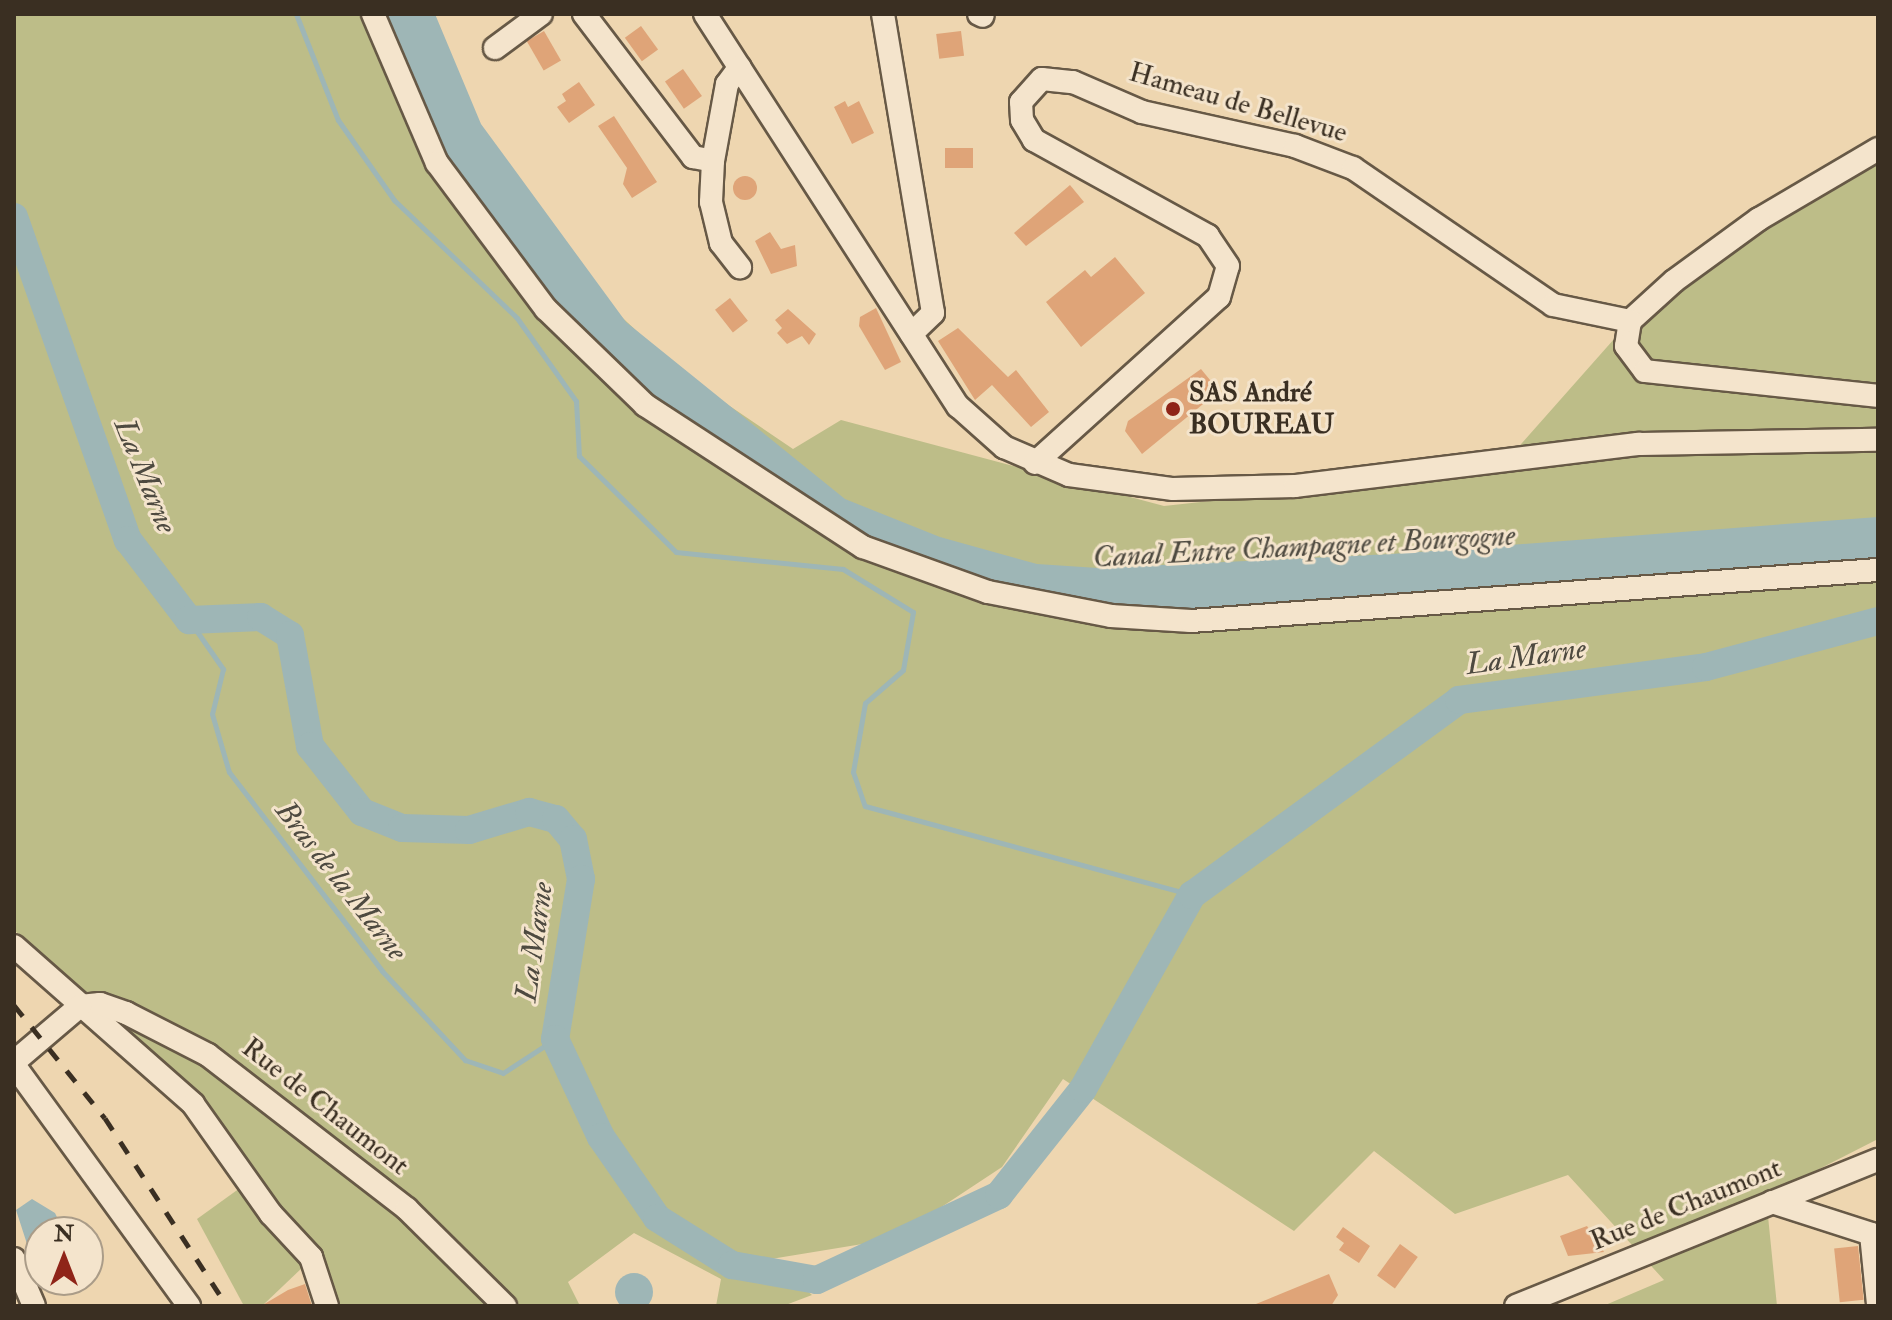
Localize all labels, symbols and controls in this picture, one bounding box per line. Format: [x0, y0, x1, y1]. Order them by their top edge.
street label: Hameau de Bellevue [1125, 56, 1351, 150]
place label: SAS André BOUREAU [1189, 376, 1334, 442]
marker: SAS André BOUREAU [1164, 400, 1182, 418]
water label: La Marne [106, 413, 184, 539]
water label: Canal Entre Champagne et Bourgogne [1092, 518, 1516, 576]
water label: La Marne [1464, 631, 1588, 683]
water label: Bras de la Marne [267, 794, 415, 968]
water label: La Marne [509, 880, 561, 1004]
street label: Rue de Chaumont [235, 1031, 415, 1183]
street label: Rue de Chaumont [1586, 1151, 1786, 1259]
north arrow [24, 1216, 104, 1296]
text: N [54, 1220, 74, 1248]

